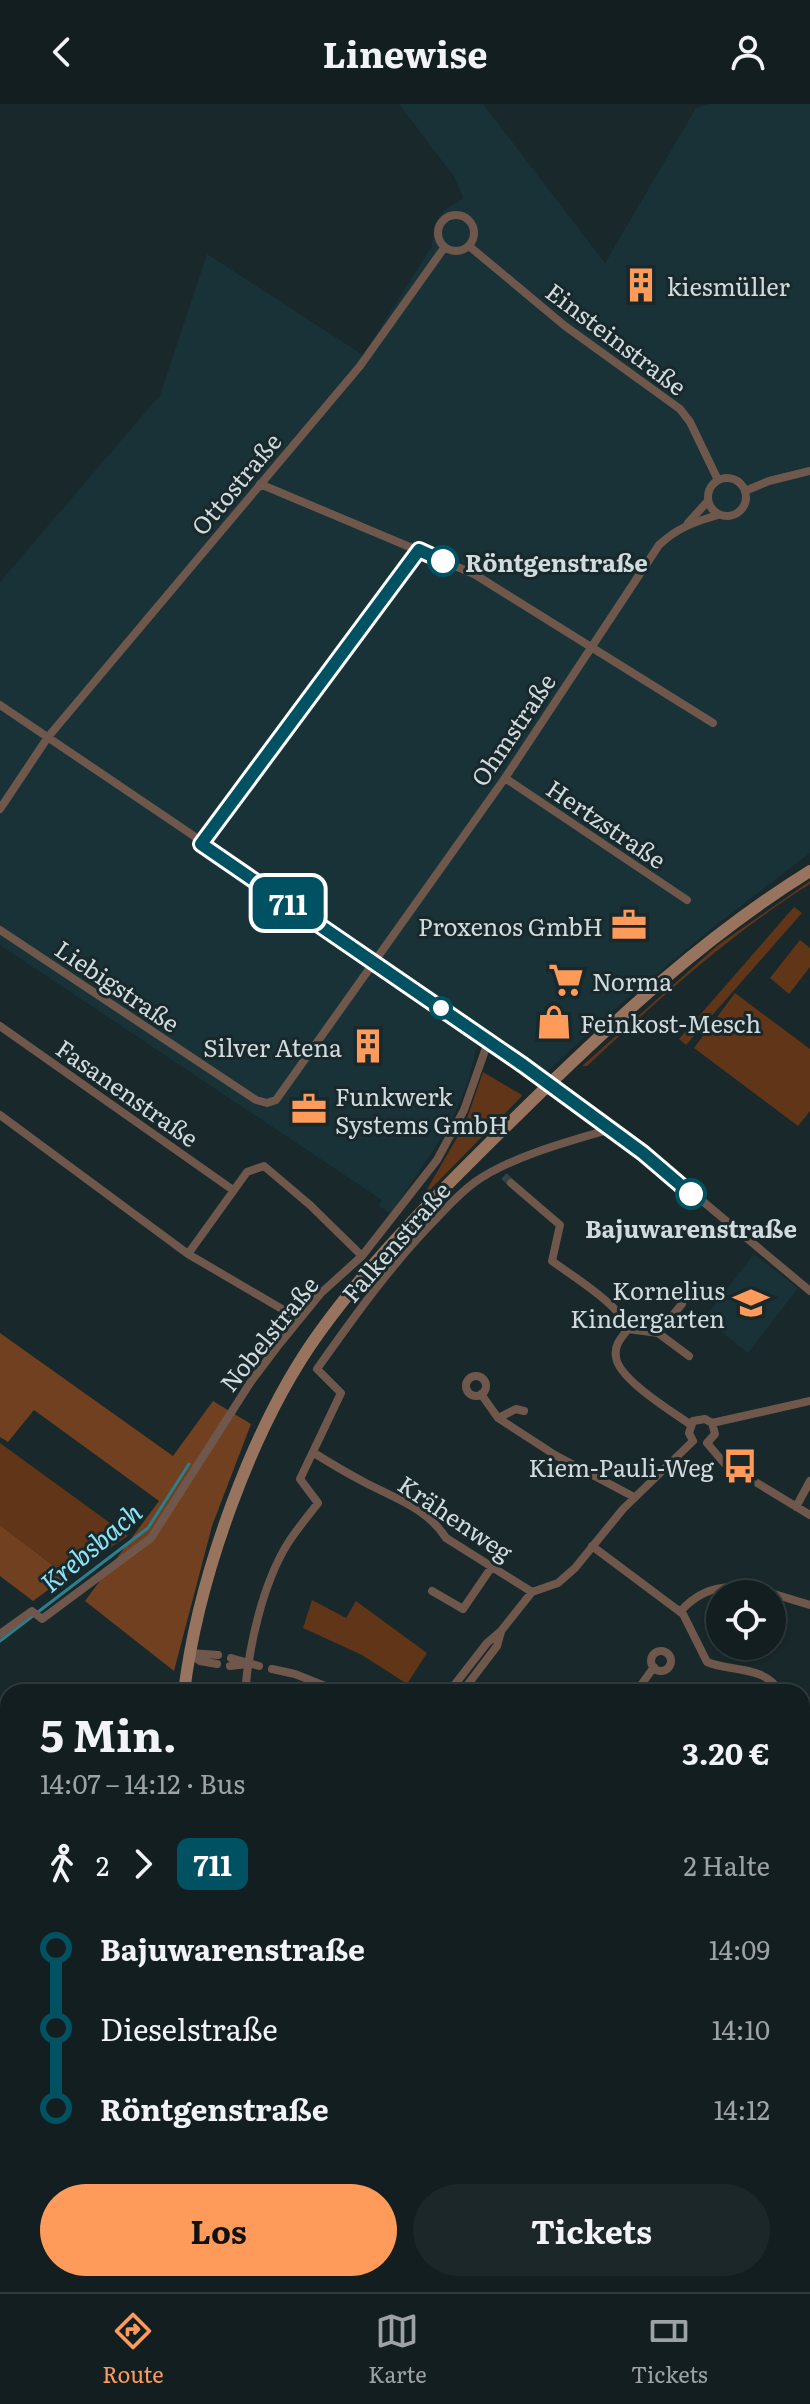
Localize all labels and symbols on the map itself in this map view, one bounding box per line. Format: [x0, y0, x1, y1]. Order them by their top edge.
building icon: kiesmüller [622, 266, 660, 304]
place label: kiesmüller [667, 268, 791, 303]
street label: Einsteinstraße [539, 273, 695, 403]
street label: Ottostraße [182, 424, 288, 542]
place label: Röntgenstraße [465, 544, 648, 579]
marker: Röntgenstraße [428, 546, 458, 576]
street label: Ohmstraße [461, 666, 563, 792]
street label: Hertzstraße [540, 770, 674, 876]
line badge: 711 [242, 877, 334, 929]
office icon: Proxenos GmbH [610, 906, 648, 944]
place label: Proxenos GmbH [418, 908, 603, 943]
street label: Liebigstraße [49, 930, 187, 1040]
supermarket icon: Norma [547, 961, 585, 999]
place label: Norma [592, 963, 672, 998]
unlabelled marker [430, 997, 452, 1019]
shop icon: Feinkost-Mesch [535, 1003, 573, 1041]
place label: Feinkost-Mesch [580, 1005, 761, 1040]
building icon: Silver Atena [349, 1027, 387, 1065]
place label: Silver Atena [203, 1029, 342, 1064]
street label: Fasanenstraße [50, 1030, 206, 1154]
place label: Funkwerk Systems GmbH [335, 1078, 508, 1141]
office icon: Funkwerk Systems GmbH [290, 1090, 328, 1128]
street label: Falkenstraße [333, 1173, 457, 1309]
marker: Bajuwarenstraße [676, 1179, 706, 1209]
place label: Bajuwarenstraße [585, 1210, 797, 1245]
street label: Nobelstraße [210, 1268, 326, 1398]
place label: Kornelius Kindergarten [570, 1272, 725, 1335]
school or university icon: Kornelius Kindergarten [732, 1284, 770, 1322]
bus stop icon: Kiem-Pauli-Weg [721, 1447, 759, 1485]
place label: Kiem-Pauli-Weg [528, 1449, 715, 1484]
street label: Krähenweg [392, 1466, 521, 1569]
water label: Krebsbach [31, 1492, 149, 1600]

